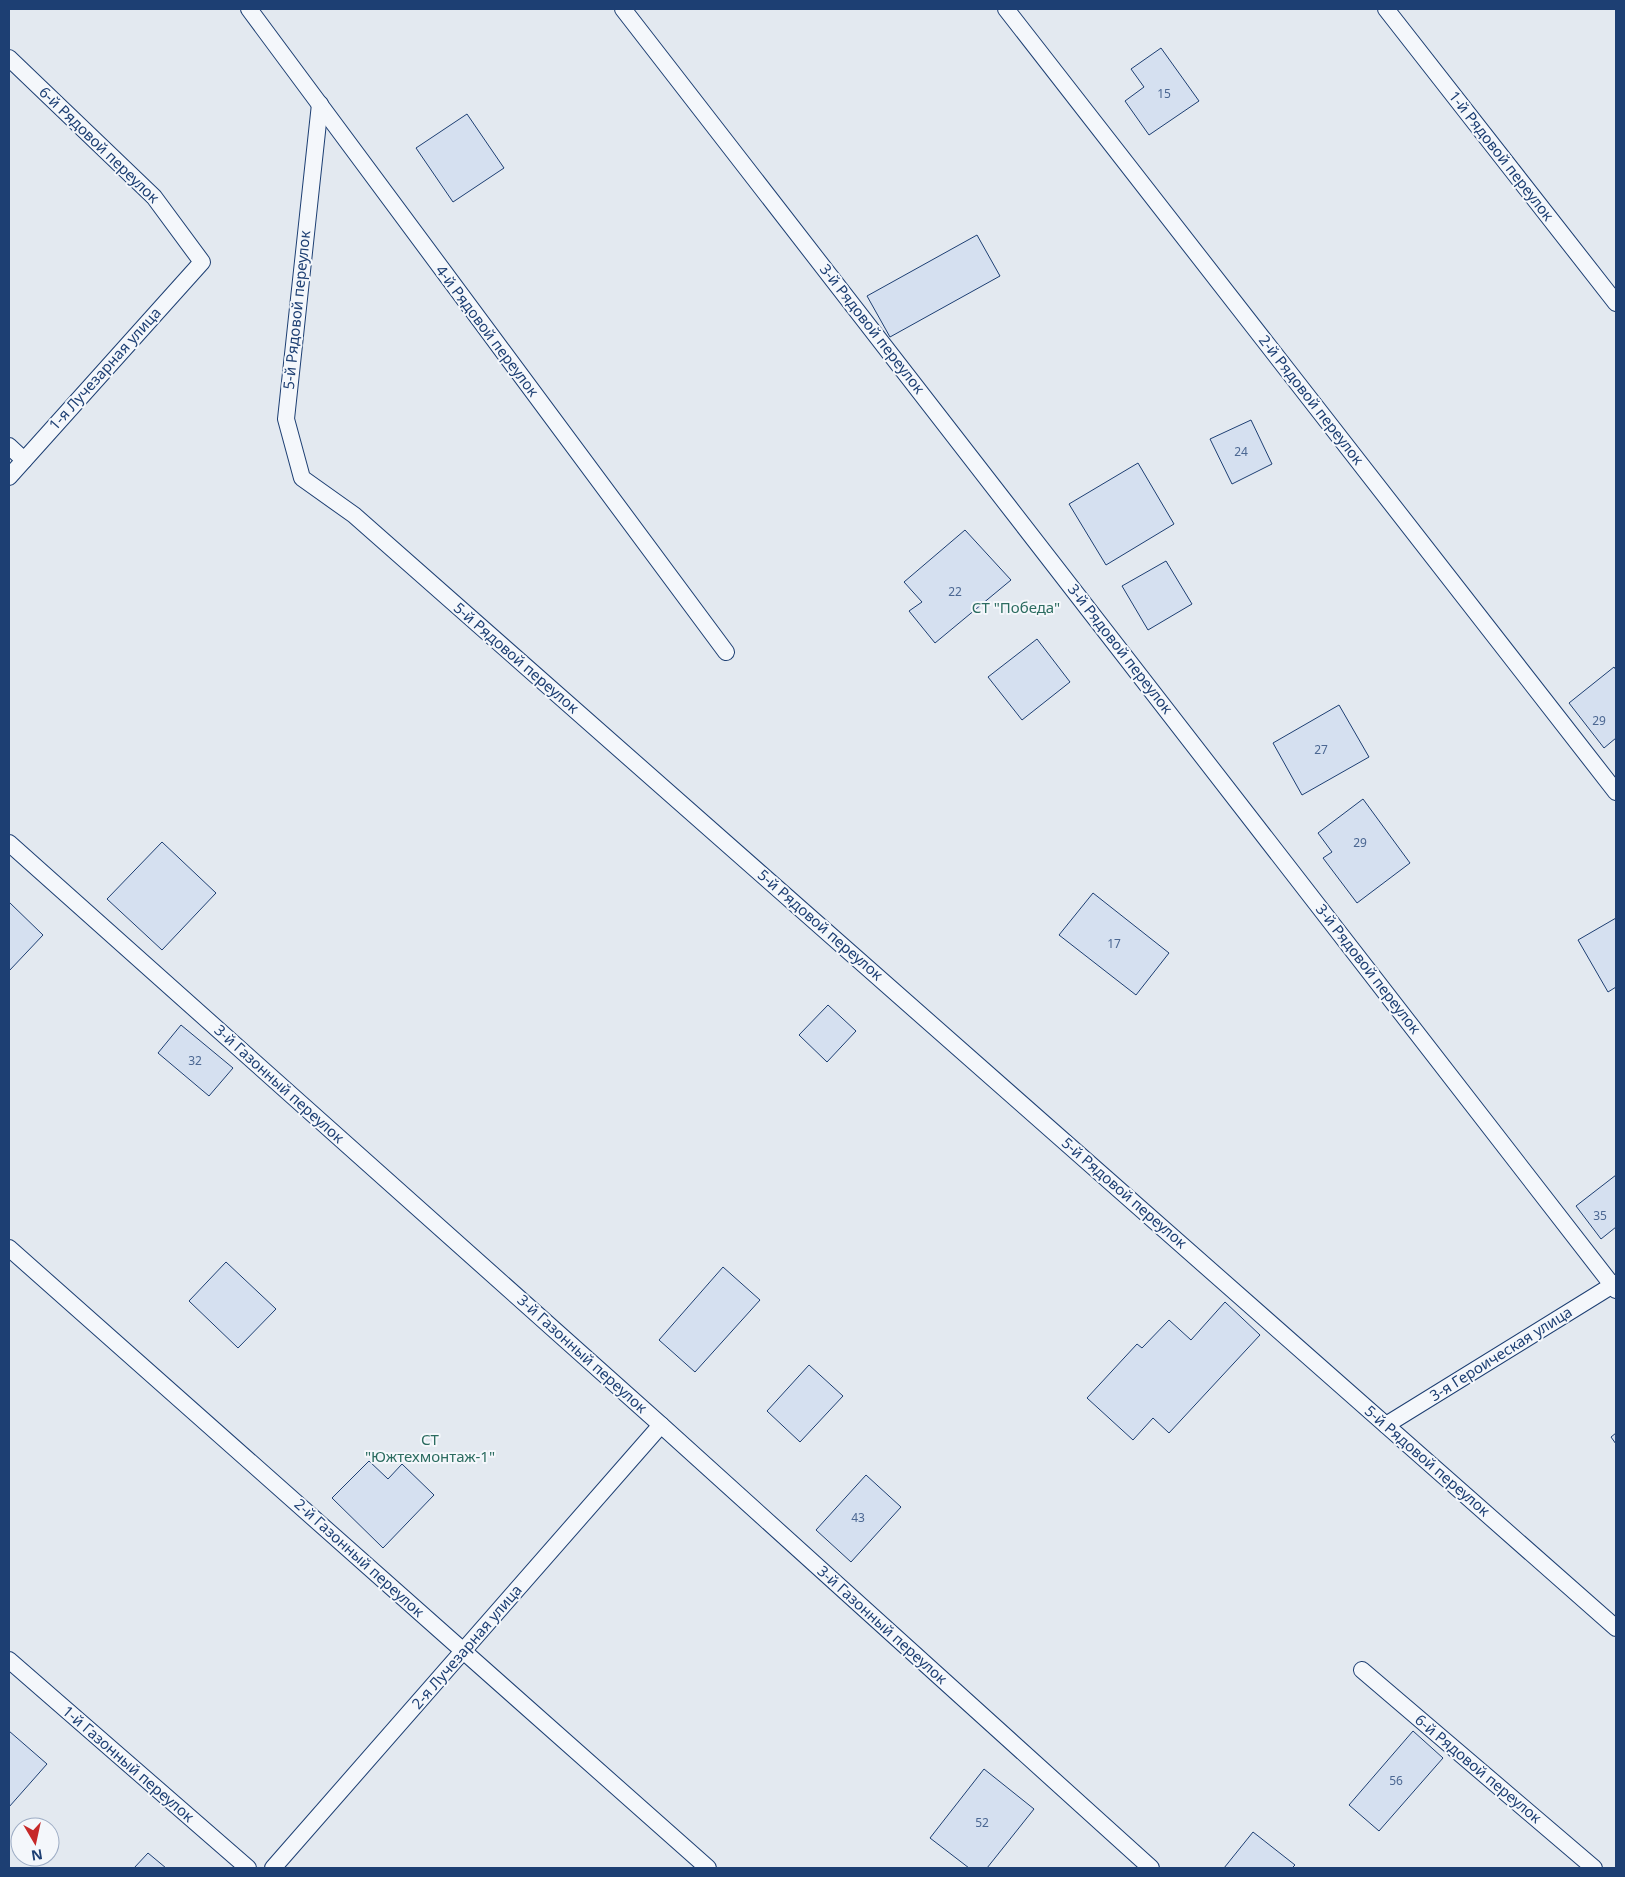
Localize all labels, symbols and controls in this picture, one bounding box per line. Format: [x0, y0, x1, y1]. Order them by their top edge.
street label: 6-й Рядовой переулок [35, 82, 164, 207]
house number: 15 [1157, 85, 1171, 102]
street label: 1-й Рядовой переулок [1445, 86, 1559, 224]
street label: 5-й Рядовой переулок [278, 229, 314, 390]
street label: 3-й Рядовой переулок [816, 259, 930, 397]
street label: 4-й Рядовой переулок [432, 261, 544, 400]
street label: 1-я Лучезарная улица [44, 303, 165, 434]
street label: 2-й Рядовой переулок [1255, 330, 1369, 468]
house number: 24 [1234, 443, 1248, 460]
street label: 3-й Рядовой переулок [1064, 579, 1178, 717]
house number: 22 [948, 583, 962, 600]
street label: 5-й Рядовой переулок [450, 597, 583, 717]
park label: СТ "Победа" [972, 597, 1060, 617]
house number: 29 [1592, 712, 1606, 729]
house number: 27 [1314, 741, 1328, 758]
house number: 29 [1353, 834, 1367, 851]
street label: 5-й Рядовой переулок [754, 864, 887, 984]
street label: 3-й Рядовой переулок [1312, 899, 1426, 1037]
house number: 17 [1107, 935, 1121, 952]
street label: 3-й Газонный переулок [211, 1020, 349, 1147]
house number: 32 [188, 1052, 202, 1069]
street label: 5-й Рядовой переулок [1058, 1132, 1191, 1252]
house number: 35 [1593, 1207, 1607, 1224]
street label: 3-й Газонный переулок [514, 1290, 652, 1417]
street label: 3-я Героическая улица [1426, 1301, 1575, 1405]
street label: 5-й Рядовой переулок [1361, 1400, 1494, 1520]
park label: СТ "Южтехмонтаж-1" [365, 1429, 495, 1466]
street label: 2-й Газонный переулок [291, 1494, 429, 1621]
house number: 43 [851, 1509, 865, 1526]
street label: 3-й Газонный переулок [814, 1561, 952, 1688]
street label: 2-я Лучезарная улица [407, 1580, 526, 1713]
street label: 1-й Газонный переулок [59, 1701, 199, 1826]
street label: 6-й Рядовой переулок [1411, 1709, 1546, 1827]
house number: 56 [1389, 1772, 1403, 1789]
house number: 52 [975, 1814, 989, 1831]
north arrow [10, 1817, 60, 1867]
text: N [30, 1845, 44, 1866]

